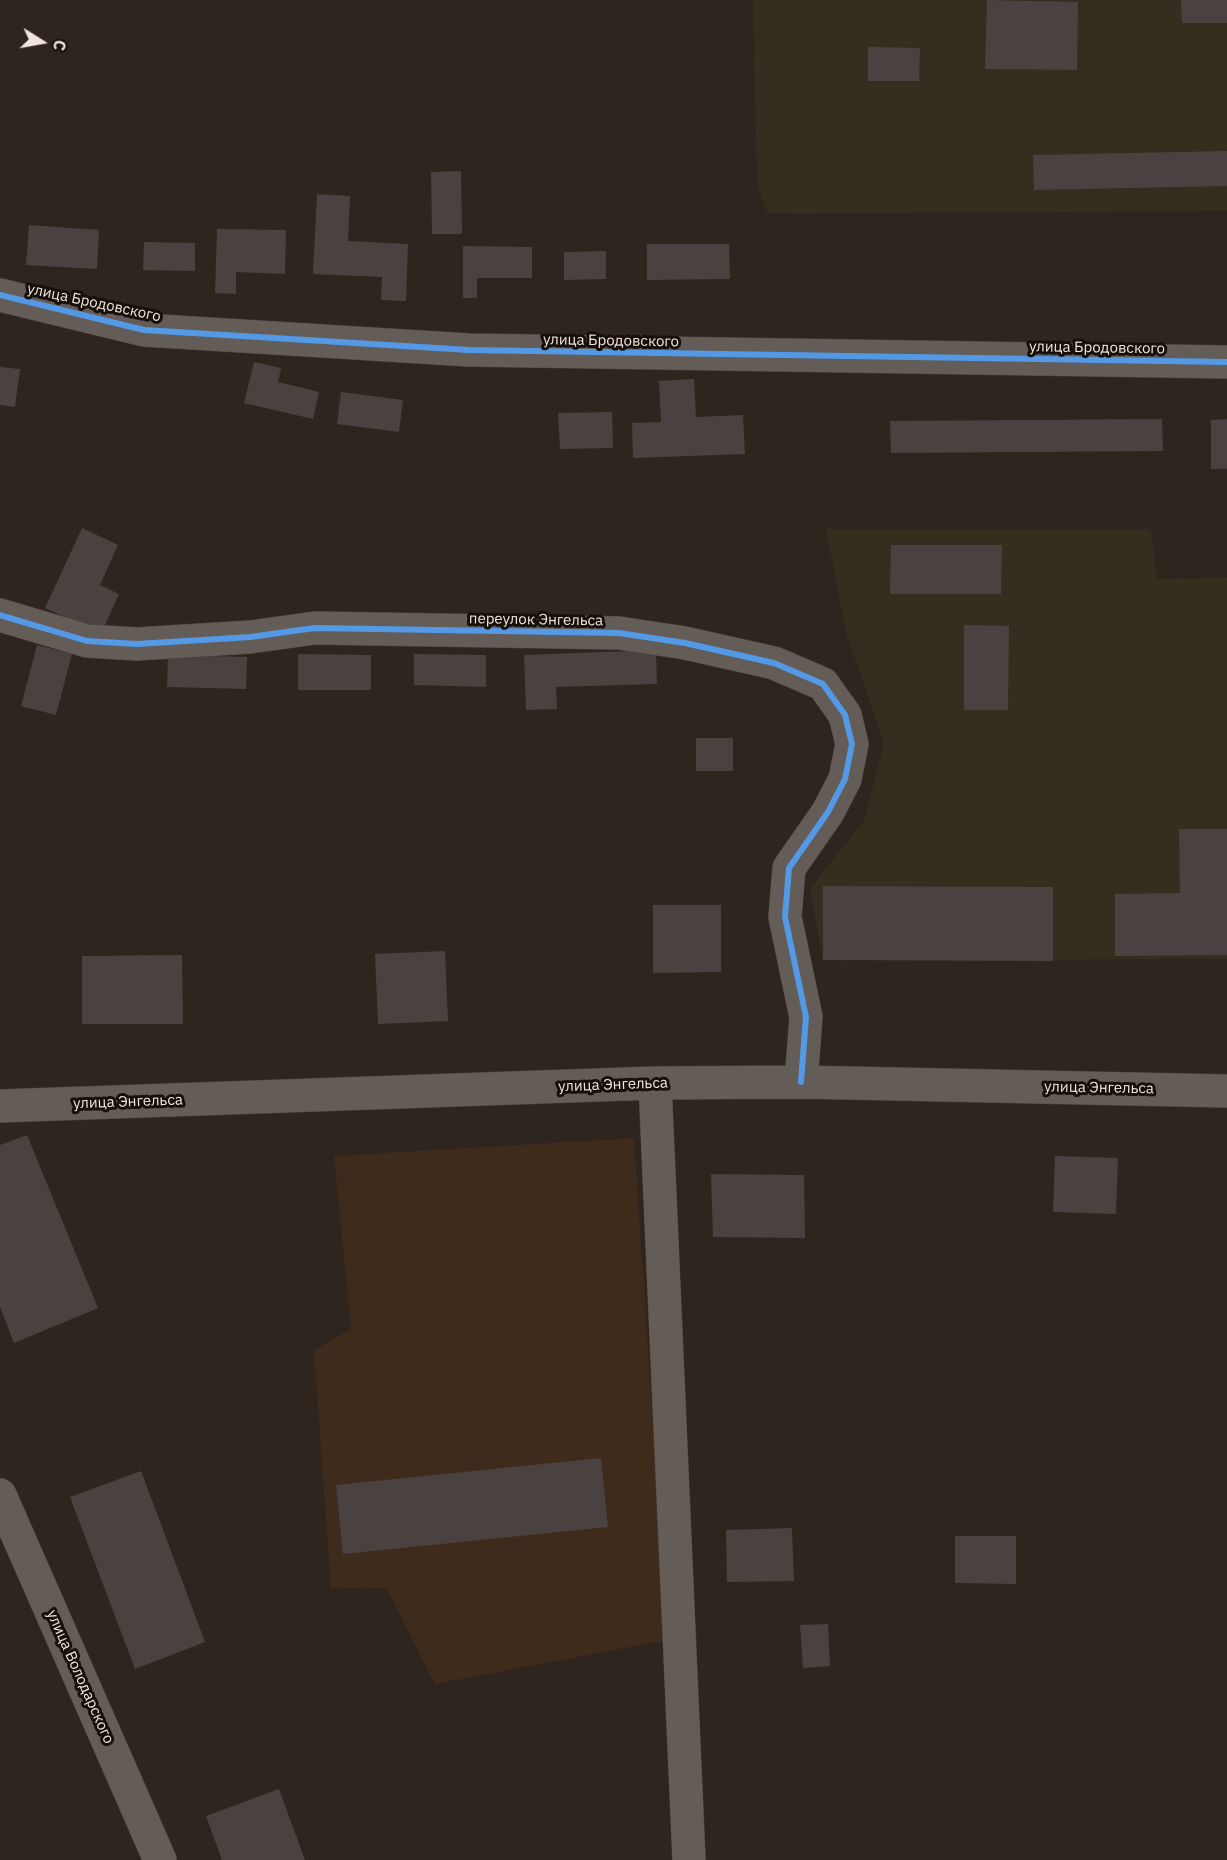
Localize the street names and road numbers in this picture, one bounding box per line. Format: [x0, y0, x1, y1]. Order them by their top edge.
street label: улица Бродовского [26, 280, 162, 326]
street label: улица Бродовского [543, 331, 679, 351]
street label: улица Бродовского [1029, 338, 1165, 358]
street label: переулок Энгельса [469, 610, 603, 630]
street label: улица Энгельса [558, 1074, 668, 1096]
street label: улица Энгельса [1044, 1078, 1154, 1098]
street label: улица Энгельса [73, 1091, 183, 1113]
street label: улица Володарского [42, 1607, 118, 1747]

